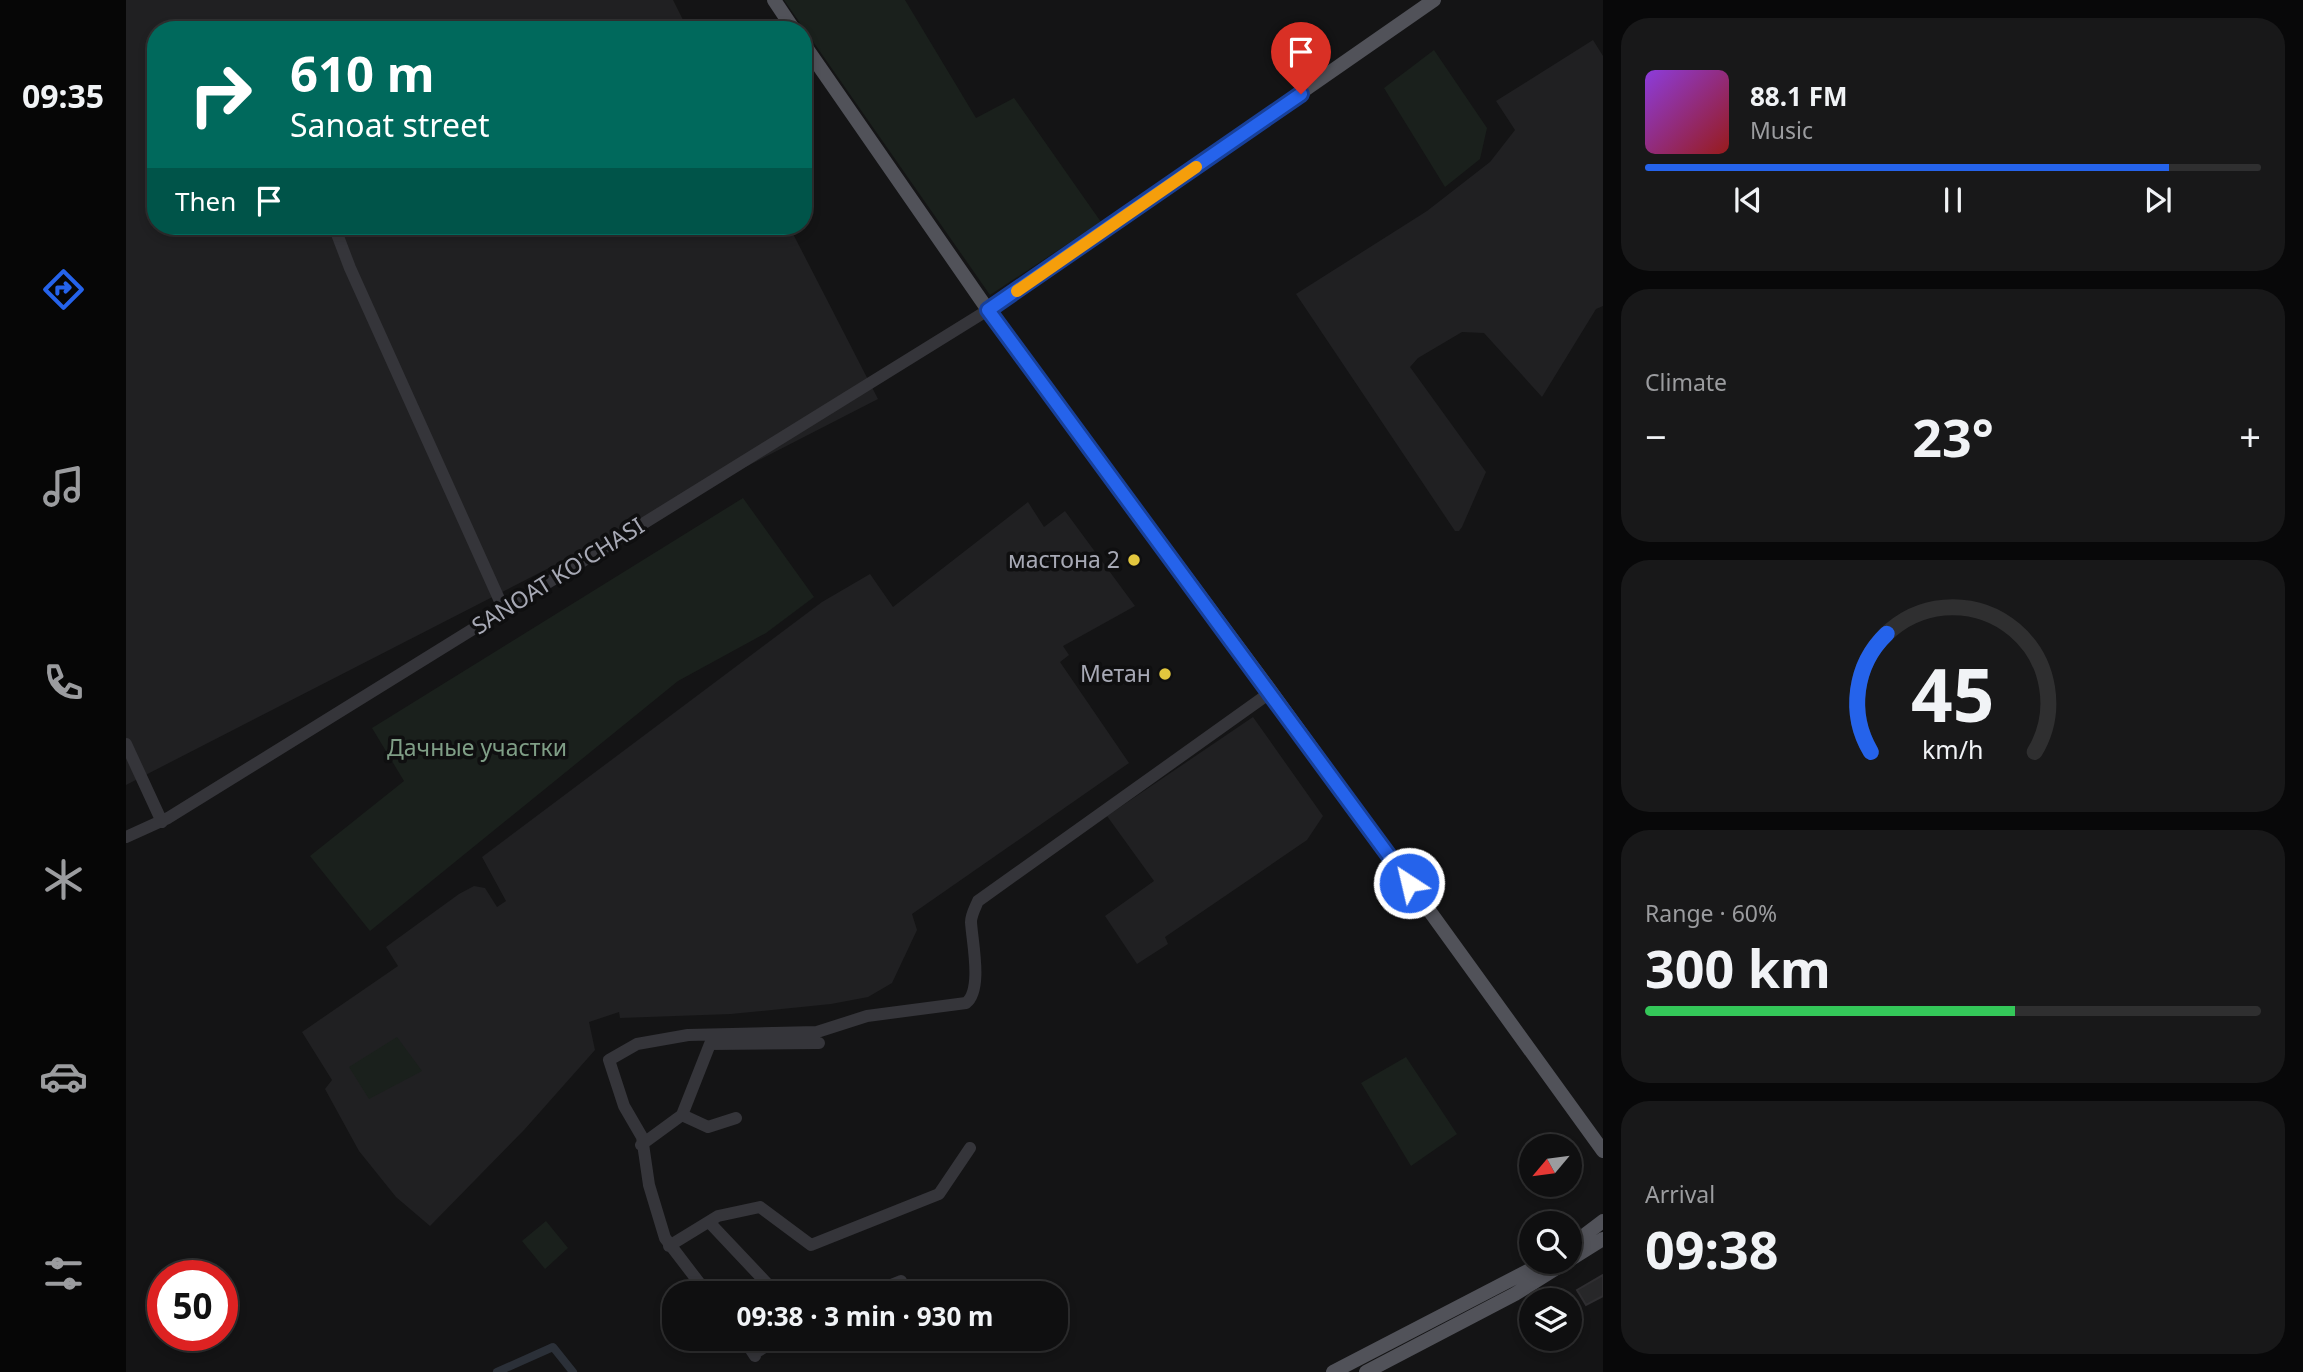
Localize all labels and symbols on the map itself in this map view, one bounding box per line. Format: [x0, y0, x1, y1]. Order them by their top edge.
pin [1271, 22, 1331, 94]
street label: SANOAT KO'CHASI [465, 509, 650, 641]
place label: мастона 2 [1008, 543, 1120, 575]
marker: мастона 2 [1126, 552, 1142, 568]
place label: Метан [1080, 657, 1151, 689]
marker: Метан [1157, 666, 1173, 682]
park label: Дачные участки [387, 731, 567, 763]
position arrow [1372, 846, 1446, 920]
north arrow [1519, 1134, 1582, 1197]
speed limit sign: 50 [147, 1260, 238, 1351]

